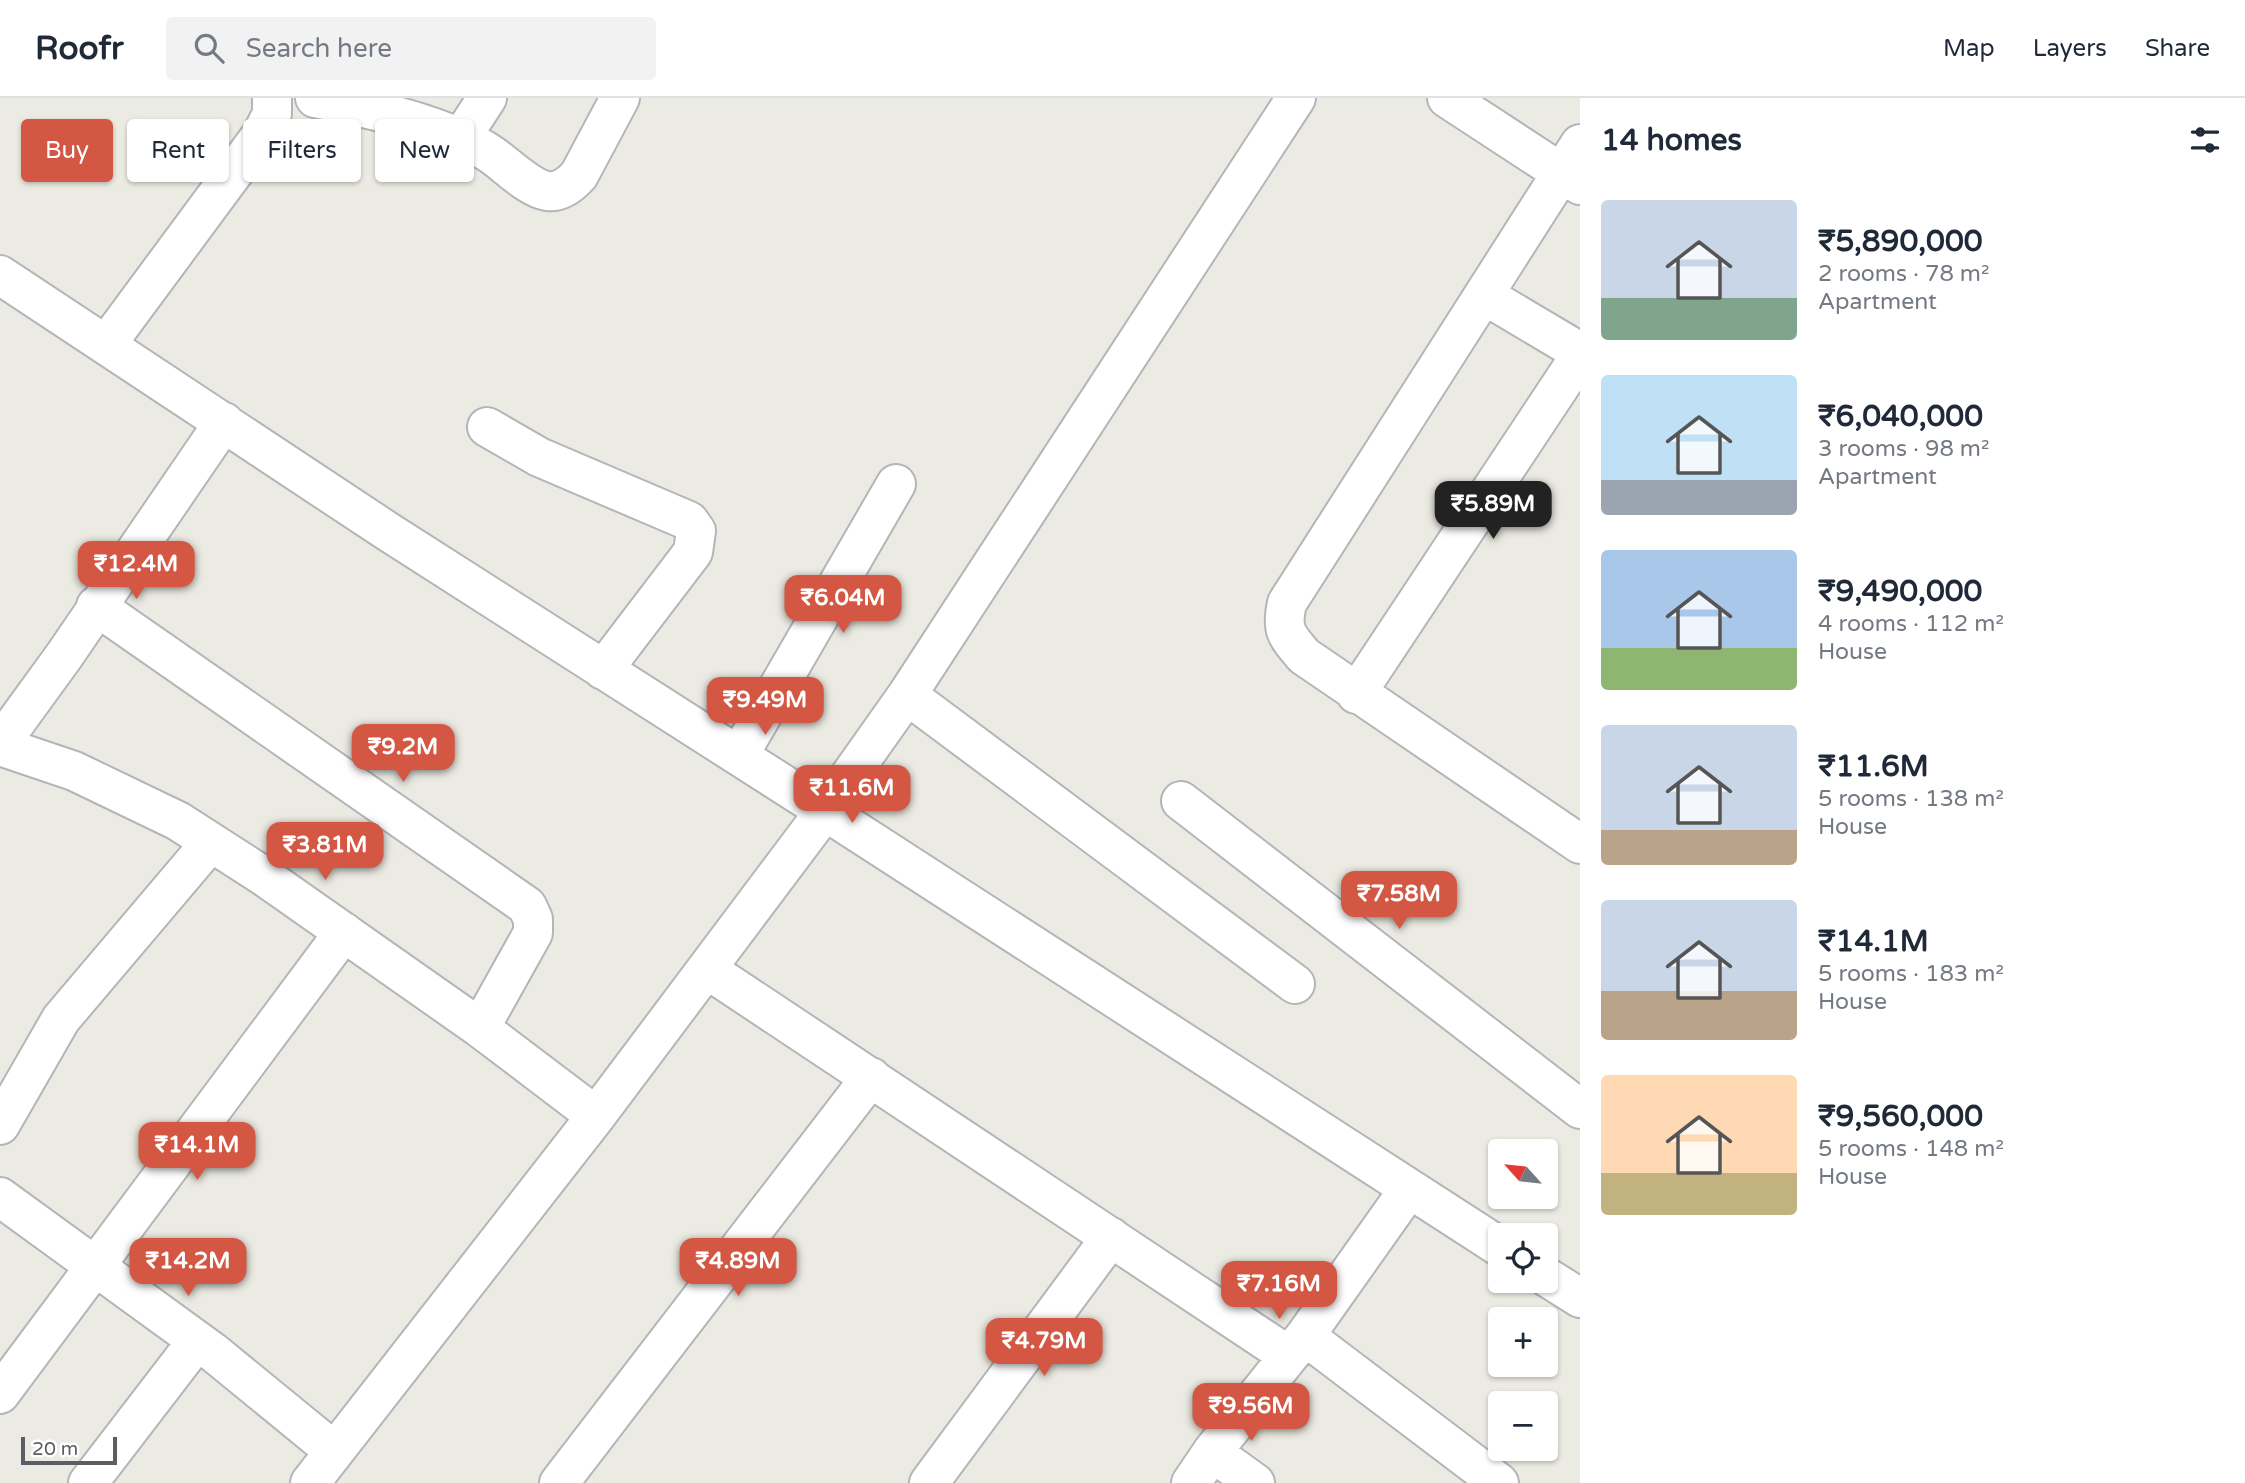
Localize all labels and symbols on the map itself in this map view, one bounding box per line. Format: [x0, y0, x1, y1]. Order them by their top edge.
pin: ₹5.89M [1436, 482, 1550, 541]
pin: ₹12.4M [79, 542, 193, 601]
pin: ₹6.04M [786, 575, 900, 635]
pin: ₹9.49M [708, 678, 822, 737]
pin: ₹9.2M [354, 724, 452, 784]
pin: ₹11.6M [795, 766, 909, 825]
pin: ₹3.81M [268, 822, 382, 882]
pin: ₹7.58M [1342, 872, 1456, 931]
pin: ₹14.1M [140, 1122, 254, 1182]
north arrow [1488, 1139, 1558, 1209]
pin: ₹14.2M [131, 1238, 245, 1298]
pin: ₹4.89M [681, 1238, 795, 1298]
pin: ₹7.16M [1222, 1262, 1336, 1321]
pin: ₹4.79M [987, 1318, 1101, 1378]
pin: ₹9.56M [1194, 1384, 1308, 1443]
scale bar [21, 1434, 117, 1466]

